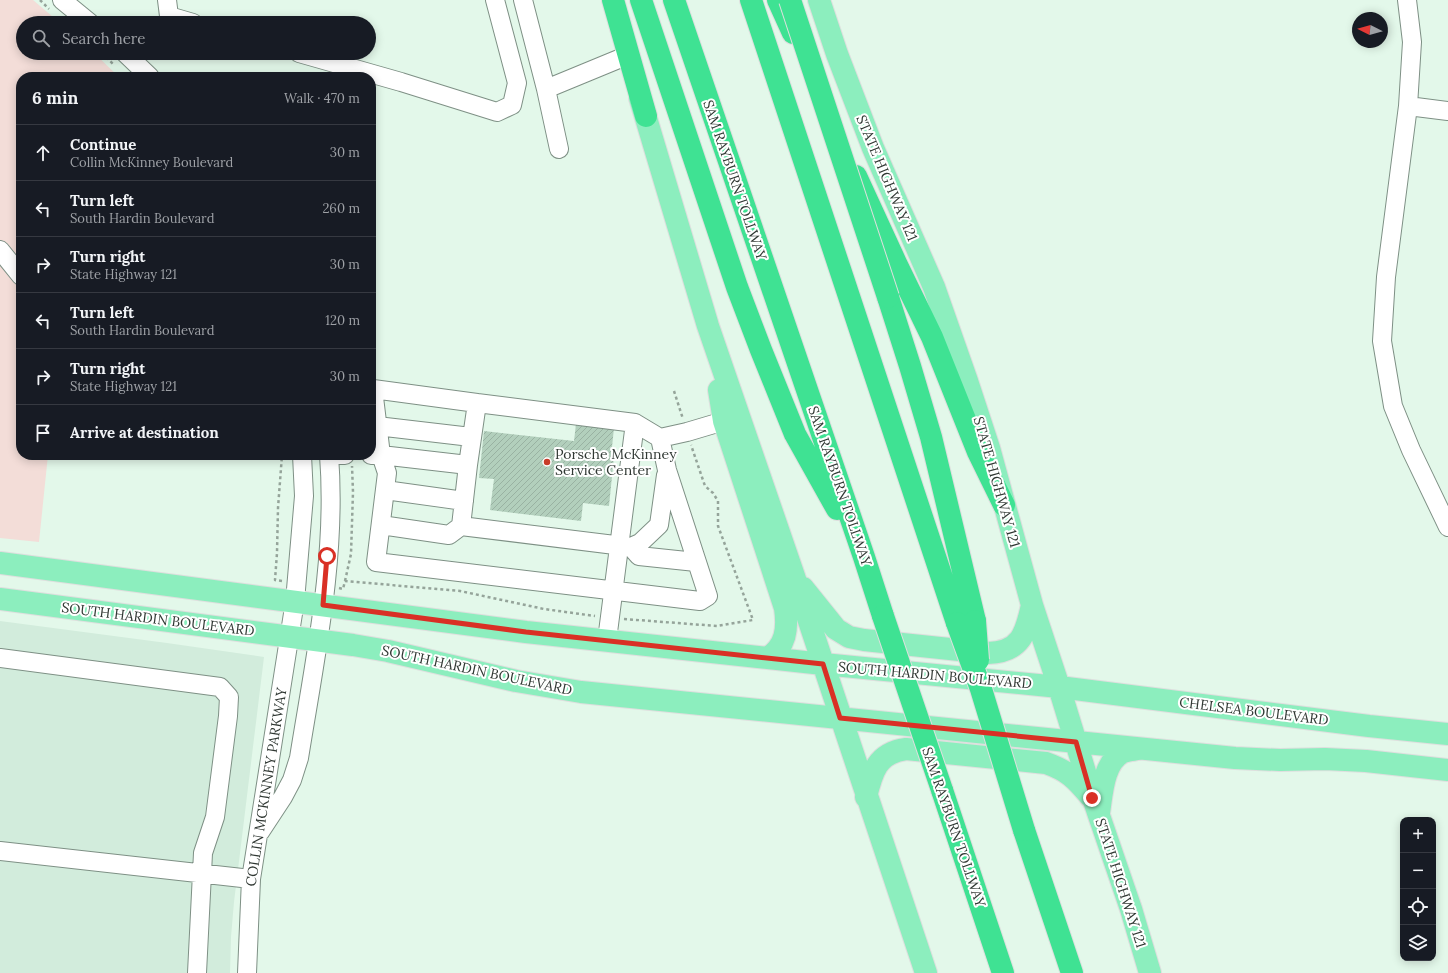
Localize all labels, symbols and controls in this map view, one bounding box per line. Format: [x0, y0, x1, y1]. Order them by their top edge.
north arrow [1352, 12, 1388, 48]
search box [16, 16, 376, 60]
icon: search [30, 27, 52, 49]
text: Search here [62, 29, 145, 48]
text: 6 min [32, 87, 78, 109]
text: Walk · 470 m [284, 90, 360, 107]
street label: SAM RAYBURN TOLLWAY [699, 98, 771, 263]
street label: STATE HIGHWAY 121 [852, 112, 922, 244]
text: Continue [70, 135, 136, 154]
icon: ahead [32, 142, 54, 164]
text: 30 m [330, 144, 360, 161]
text: Collin McKinney Boulevard [70, 154, 233, 171]
text: Turn left [70, 191, 134, 210]
icon: left [32, 198, 54, 220]
text: 260 m [322, 200, 360, 217]
text: South Hardin Boulevard [70, 210, 214, 227]
text: Turn right [70, 247, 146, 266]
icon: right [32, 254, 54, 276]
text: 30 m [330, 256, 360, 273]
text: State Highway 121 [70, 266, 177, 283]
text: Turn left [70, 303, 134, 322]
icon: left [32, 310, 54, 332]
text: 120 m [325, 312, 360, 329]
text: South Hardin Boulevard [70, 322, 214, 339]
text: Turn right [70, 359, 146, 378]
icon: right [32, 366, 54, 388]
text: 30 m [330, 368, 360, 385]
text: State Highway 121 [70, 378, 177, 395]
street label: SAM RAYBURN TOLLWAY [804, 404, 876, 569]
street label: STATE HIGHWAY 121 [970, 414, 1024, 550]
icon: arrive [32, 422, 54, 444]
text: Arrive at destination [70, 423, 219, 442]
place label: Porsche McKinney Service Center [555, 445, 677, 479]
marker: Porsche McKinney Service Center [542, 457, 552, 467]
route start [318, 547, 336, 565]
street label: SOUTH HARDIN BOULEVARD [60, 598, 256, 640]
street label: SOUTH HARDIN BOULEVARD [380, 641, 574, 699]
street label: SOUTH HARDIN BOULEVARD [837, 658, 1033, 692]
street label: COLLIN MCKINNEY PARKWAY [241, 685, 291, 888]
street label: CHELSEA BOULEVARD [1178, 693, 1330, 729]
street label: SAM RAYBURN TOLLWAY [918, 745, 990, 910]
route end [1083, 789, 1101, 807]
street label: STATE HIGHWAY 121 [1092, 816, 1150, 950]
map controls [1400, 817, 1436, 961]
button: + [1400, 817, 1436, 853]
button: − [1400, 853, 1436, 889]
button: locate [1400, 889, 1436, 925]
button: layers [1400, 925, 1436, 961]

